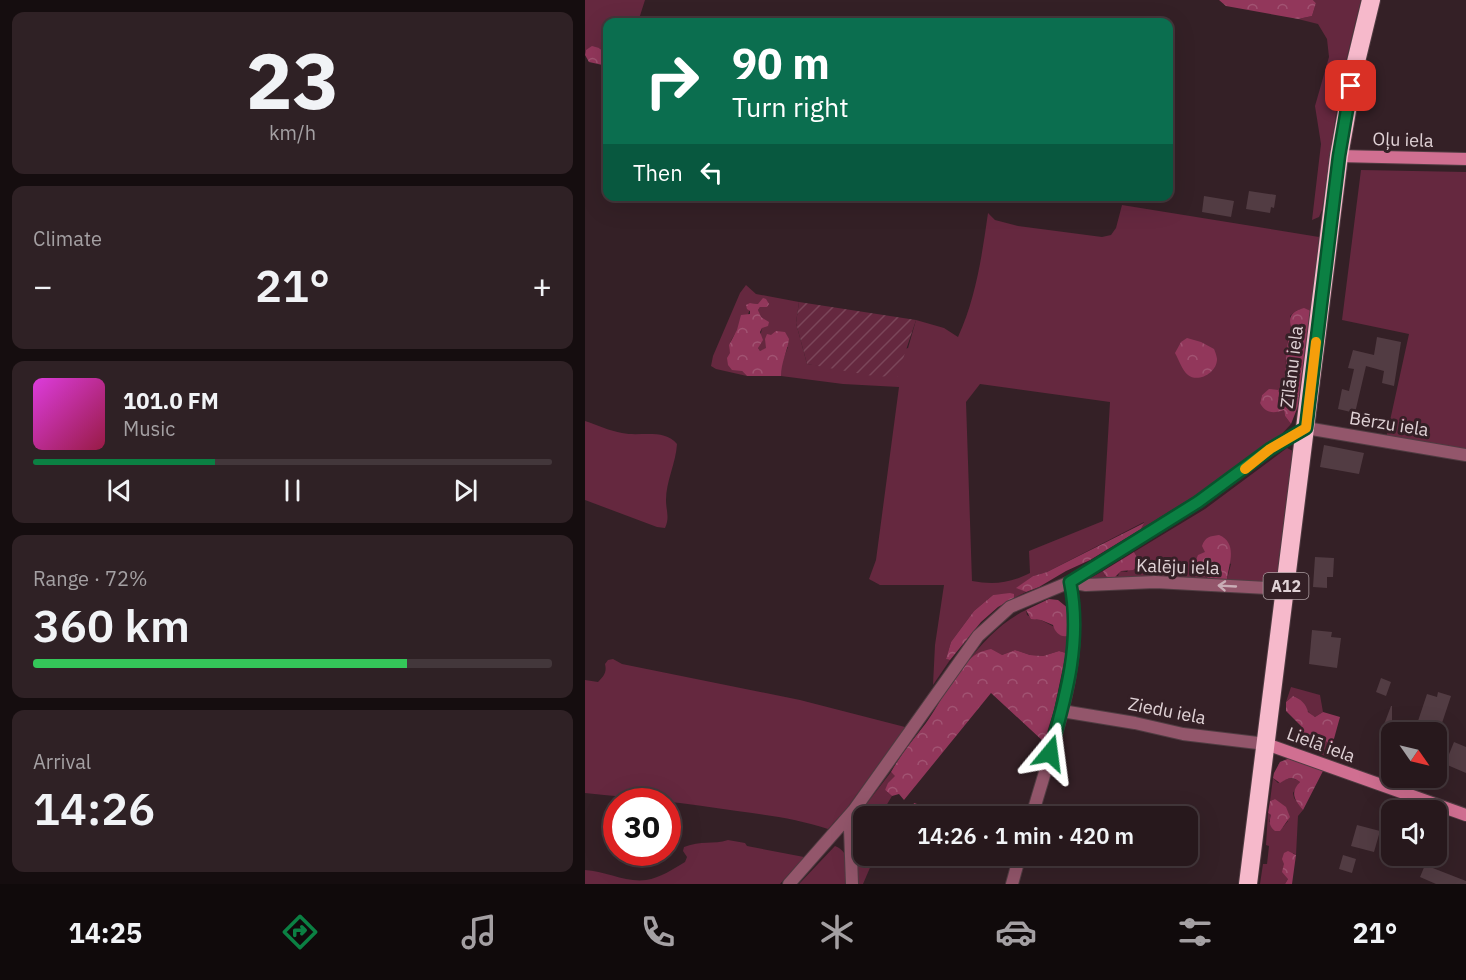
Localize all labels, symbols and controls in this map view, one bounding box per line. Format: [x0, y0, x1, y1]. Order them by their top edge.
text: 23 [246, 29, 339, 130]
text: 90 m [732, 36, 830, 91]
icon: right [633, 42, 711, 120]
pin [1325, 60, 1376, 111]
icon: arrive [1334, 69, 1367, 102]
text: Turn right [732, 89, 849, 124]
text: km/h [269, 119, 316, 146]
street label: Oļu iela [1372, 127, 1434, 152]
icon: left [695, 156, 728, 189]
text: Then [633, 158, 683, 187]
text: Climate [33, 225, 102, 252]
text: 21° [255, 256, 330, 314]
text: − [33, 264, 53, 307]
text: + [532, 264, 552, 307]
street label: Zīlānu iela [1275, 324, 1308, 410]
text: 101.0 FM [123, 386, 219, 415]
street label: Bērzu iela [1348, 406, 1431, 441]
text: Music [123, 415, 175, 442]
icon: previous [103, 474, 136, 507]
icon: pause [276, 474, 309, 507]
icon: next [449, 474, 482, 507]
street label: Kalēju iela [1136, 554, 1220, 579]
text: Range · 72% [33, 565, 148, 592]
road number: A12 [1263, 573, 1309, 599]
one-way arrow [1218, 581, 1238, 592]
text: 360 km [33, 596, 190, 654]
street label: Ziedu iela [1126, 692, 1208, 729]
position arrow [1018, 721, 1082, 785]
street label: Lielā iela [1284, 722, 1359, 768]
north arrow [1381, 722, 1447, 788]
map controls [1381, 722, 1447, 866]
text: Arrival [33, 748, 91, 775]
text: 14:26 [33, 779, 155, 837]
speed limit sign: 30 [603, 788, 681, 866]
button: sound [1381, 800, 1447, 866]
text: 14:26 · 1 min · 420 m [917, 821, 1134, 850]
icon: directions [279, 911, 321, 953]
icon: music [458, 911, 500, 953]
icon: phone [637, 911, 679, 953]
icon: climate [816, 911, 858, 953]
icon: car [995, 911, 1037, 953]
icon: filters [1174, 911, 1216, 953]
text: 14:25 [68, 915, 142, 950]
text: 21° [1352, 915, 1397, 950]

